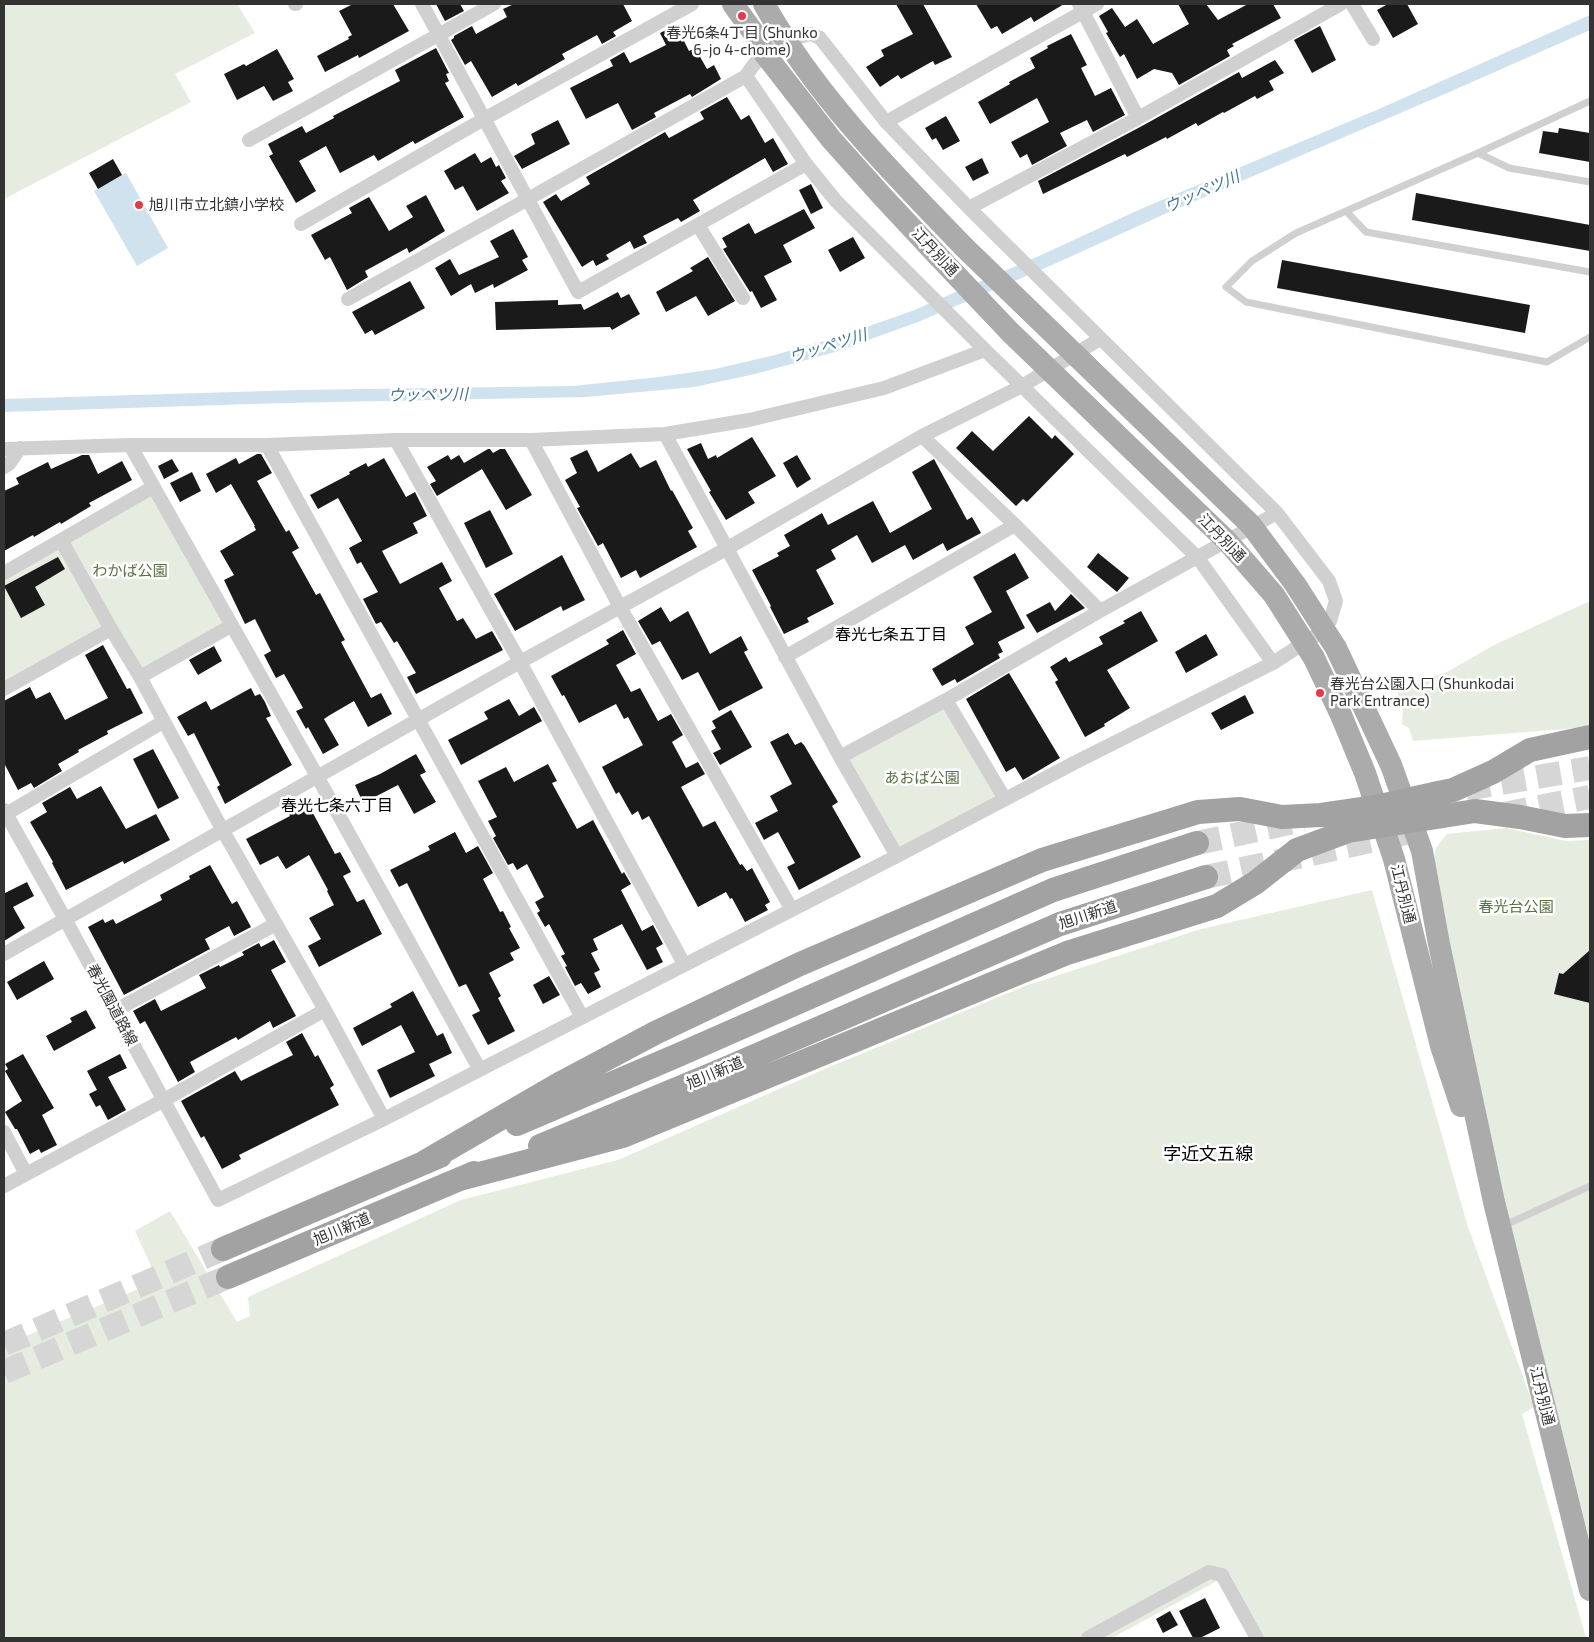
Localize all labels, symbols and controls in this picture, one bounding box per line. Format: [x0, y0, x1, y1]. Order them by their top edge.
marker: 春光6条4丁目 (Shunko 6-jo 4-chome) [736, 10, 748, 22]
place label: 春光6条4丁目 (Shunko 6-jo 4-chome) [666, 24, 818, 59]
water label: ウッペツ川 [1162, 167, 1242, 217]
place label: 旭川市立北鎮小学校 [149, 196, 284, 214]
marker: 旭川市立北鎮小学校 [133, 199, 145, 211]
street label: 江丹別通 [908, 224, 962, 280]
water label: ウッペツ川 [787, 325, 869, 367]
water label: ウッペツ川 [388, 385, 468, 405]
street label: 江丹別通 [1195, 510, 1249, 566]
park label: わかば公園 [93, 562, 167, 580]
district label: 春光七条五丁目 [835, 625, 947, 645]
place label: 春光台公園入口 (Shunkodai Park Entrance) [1330, 675, 1514, 710]
marker: 春光台公園入口 (Shunkodai Park Entrance) [1314, 687, 1326, 699]
park label: あおば公園 [885, 769, 959, 787]
district label: 春光七条六丁目 [281, 796, 393, 816]
street label: 江丹別通 [1387, 863, 1419, 925]
street label: 旭川新道 [1057, 897, 1119, 933]
park label: 春光台公園 [1479, 898, 1553, 916]
street label: 春光園道路線 [83, 961, 141, 1049]
street label: 旭川新道 [684, 1053, 746, 1093]
district label: 字近文五線 [1163, 1143, 1253, 1165]
street label: 旭川新道 [311, 1209, 373, 1249]
street label: 江丹別通 [1526, 1365, 1558, 1427]

